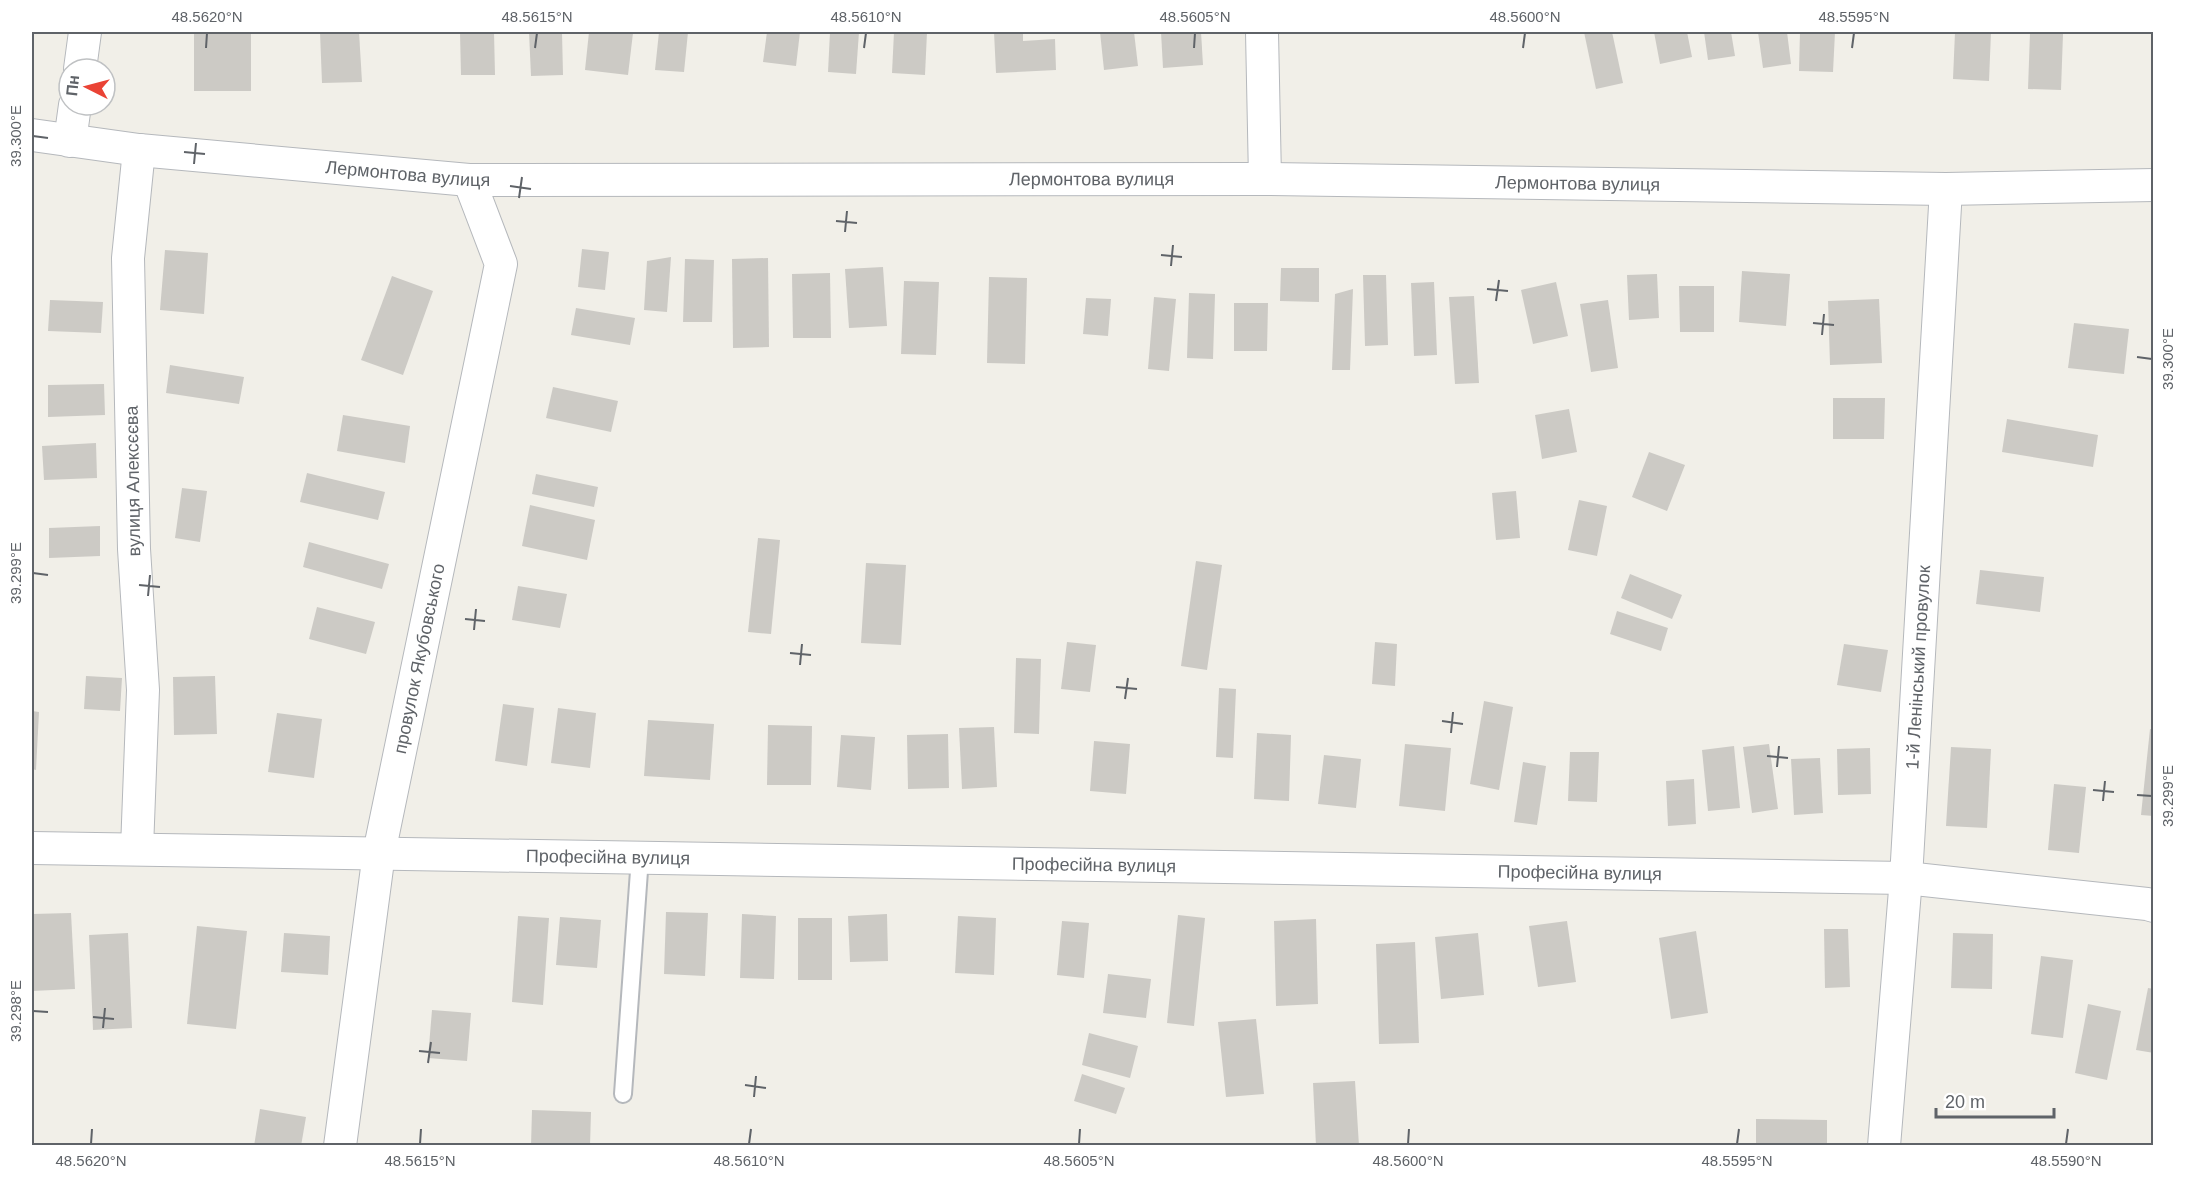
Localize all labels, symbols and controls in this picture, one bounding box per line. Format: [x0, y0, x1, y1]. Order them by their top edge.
text: 48.5620°N [171, 8, 243, 25]
text: 48.5615°N [501, 8, 573, 25]
text: 48.5610°N [830, 8, 902, 25]
text: 48.5605°N [1159, 8, 1231, 25]
text: 48.5600°N [1489, 8, 1561, 25]
text: 48.5595°N [1818, 8, 1890, 25]
north arrow [57, 57, 117, 117]
text: Пн [63, 74, 82, 97]
text: 39.300°E [7, 105, 24, 167]
street label: Лермонтова вулиця [325, 157, 490, 190]
street label: Лермонтова вулиця [1009, 169, 1174, 189]
street label: Лермонтова вулиця [1495, 172, 1660, 195]
text: 39.300°E [2159, 328, 2176, 390]
street label: вулиця Алексєєва [122, 404, 144, 557]
text: 39.299°E [7, 542, 24, 604]
street label: провулок Якубовського [390, 562, 449, 756]
street label: 1-й Ленінський провулок [1902, 565, 1934, 770]
text: 39.299°E [2159, 765, 2176, 827]
street label: Професійна вулиця [526, 846, 690, 869]
street label: Професійна вулиця [1012, 854, 1176, 876]
street label: Професійна вулиця [1498, 861, 1662, 884]
text: 39.298°E [7, 980, 24, 1042]
scale bar [1936, 1081, 2054, 1119]
text: 20 m [1945, 1092, 1985, 1112]
text: 48.5620°N [55, 1152, 127, 1169]
text: 48.5615°N [384, 1152, 456, 1169]
text: 48.5610°N [713, 1152, 785, 1169]
text: 48.5605°N [1043, 1152, 1115, 1169]
text: 48.5600°N [1372, 1152, 1444, 1169]
text: 48.5595°N [1701, 1152, 1773, 1169]
text: 48.5590°N [2030, 1152, 2102, 1169]

